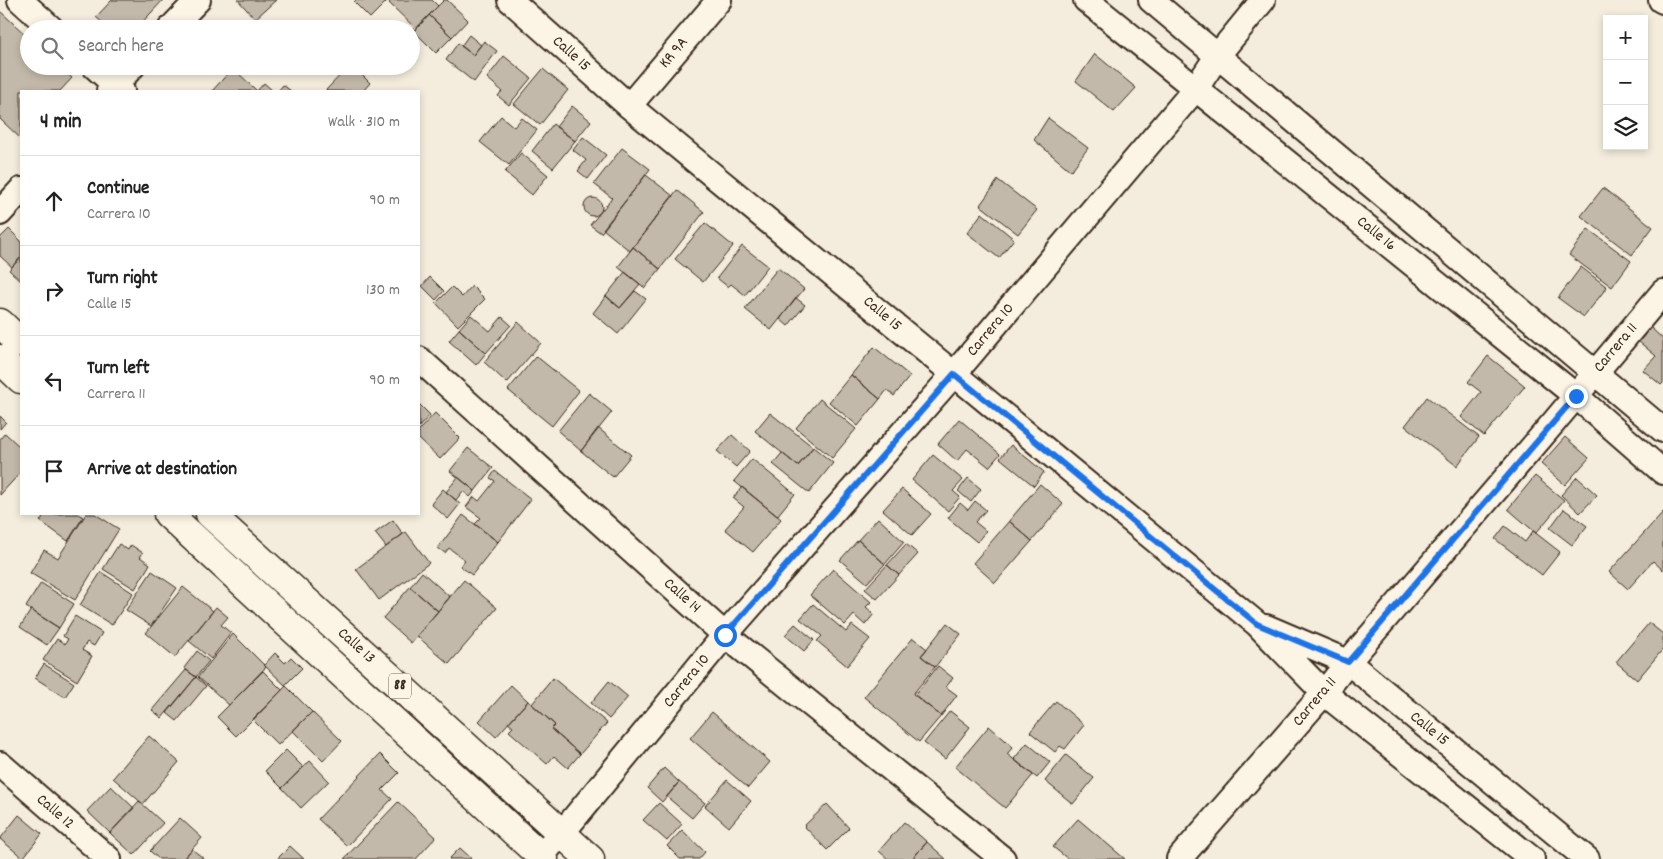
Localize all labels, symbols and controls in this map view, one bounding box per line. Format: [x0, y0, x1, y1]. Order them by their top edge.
map controls [1603, 15, 1648, 150]
button: + [1603, 15, 1648, 60]
search box [20, 20, 420, 75]
street label: Calle 15 [547, 31, 595, 77]
street label: KR 9A [654, 32, 694, 74]
icon: search [38, 34, 66, 62]
text: Search here [78, 34, 164, 61]
button: − [1603, 60, 1648, 105]
button: layers [1603, 105, 1648, 150]
text: 4 min [40, 108, 82, 138]
text: Walk · 310 m [328, 111, 400, 134]
text: Continue [87, 176, 149, 203]
icon: ahead [40, 187, 68, 215]
text: 90 m [369, 189, 400, 212]
text: Carrera 10 [87, 203, 151, 226]
street label: Calle 16 [1351, 211, 1401, 257]
text: Turn right [87, 266, 158, 293]
icon: right [40, 277, 68, 305]
text: 130 m [366, 279, 400, 302]
street label: Calle 15 [858, 291, 906, 337]
text: Calle 15 [87, 293, 132, 316]
street label: Carrera 10 [962, 298, 1020, 362]
street label: Carrera 11 [1588, 318, 1644, 378]
text: Turn left [87, 356, 150, 383]
icon: left [40, 367, 68, 395]
text: 90 m [369, 369, 400, 392]
text: Carrera 11 [87, 383, 145, 406]
route end [1565, 385, 1588, 408]
icon: arrive [40, 457, 68, 485]
text: Arrive at destination [87, 457, 237, 484]
street label: Calle 14 [658, 573, 706, 619]
street label: Calle 13 [332, 623, 380, 669]
route start [714, 624, 737, 647]
street label: Carrera 10 [658, 649, 716, 713]
street label: Carrera 11 [1287, 672, 1343, 732]
road number: 88 [389, 674, 411, 698]
street label: Calle 15 [1404, 706, 1454, 752]
street label: Calle 12 [31, 789, 79, 835]

